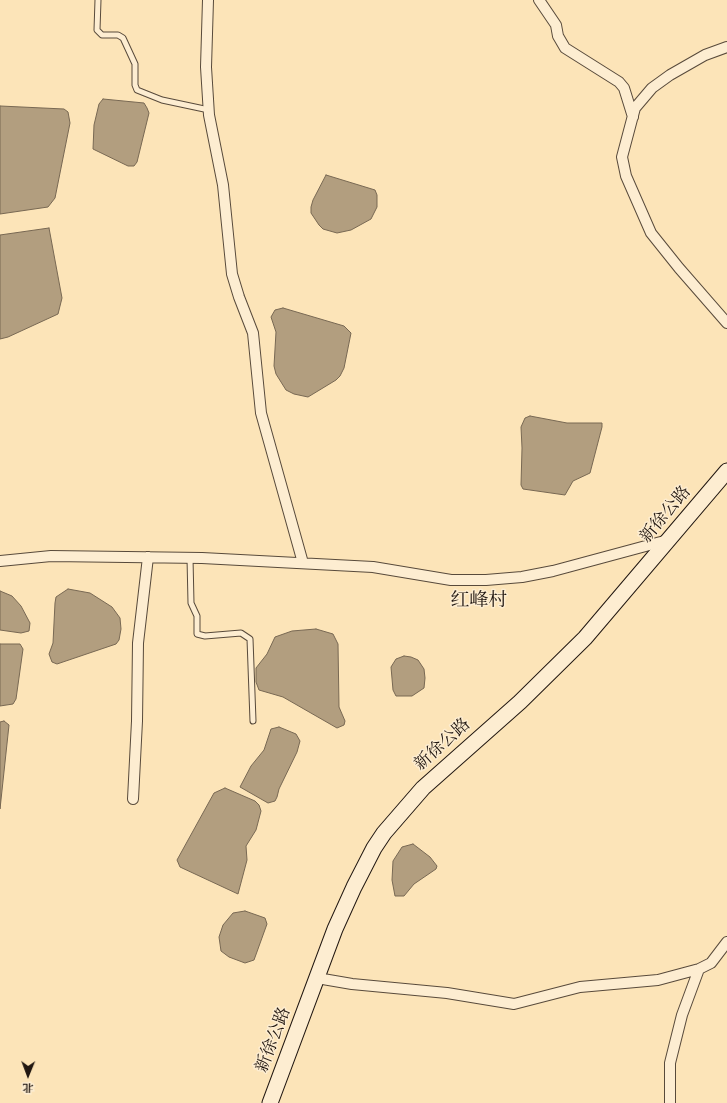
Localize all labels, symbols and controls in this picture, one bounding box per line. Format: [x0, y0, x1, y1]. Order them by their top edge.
street label: 新徐公路 [636, 482, 696, 548]
district label: 红峰村 [451, 591, 507, 613]
street label: 新徐公路 [411, 715, 475, 775]
street label: 新徐公路 [252, 1005, 296, 1075]
north arrow [8, 1055, 48, 1095]
text: 北 [22, 1080, 33, 1095]

